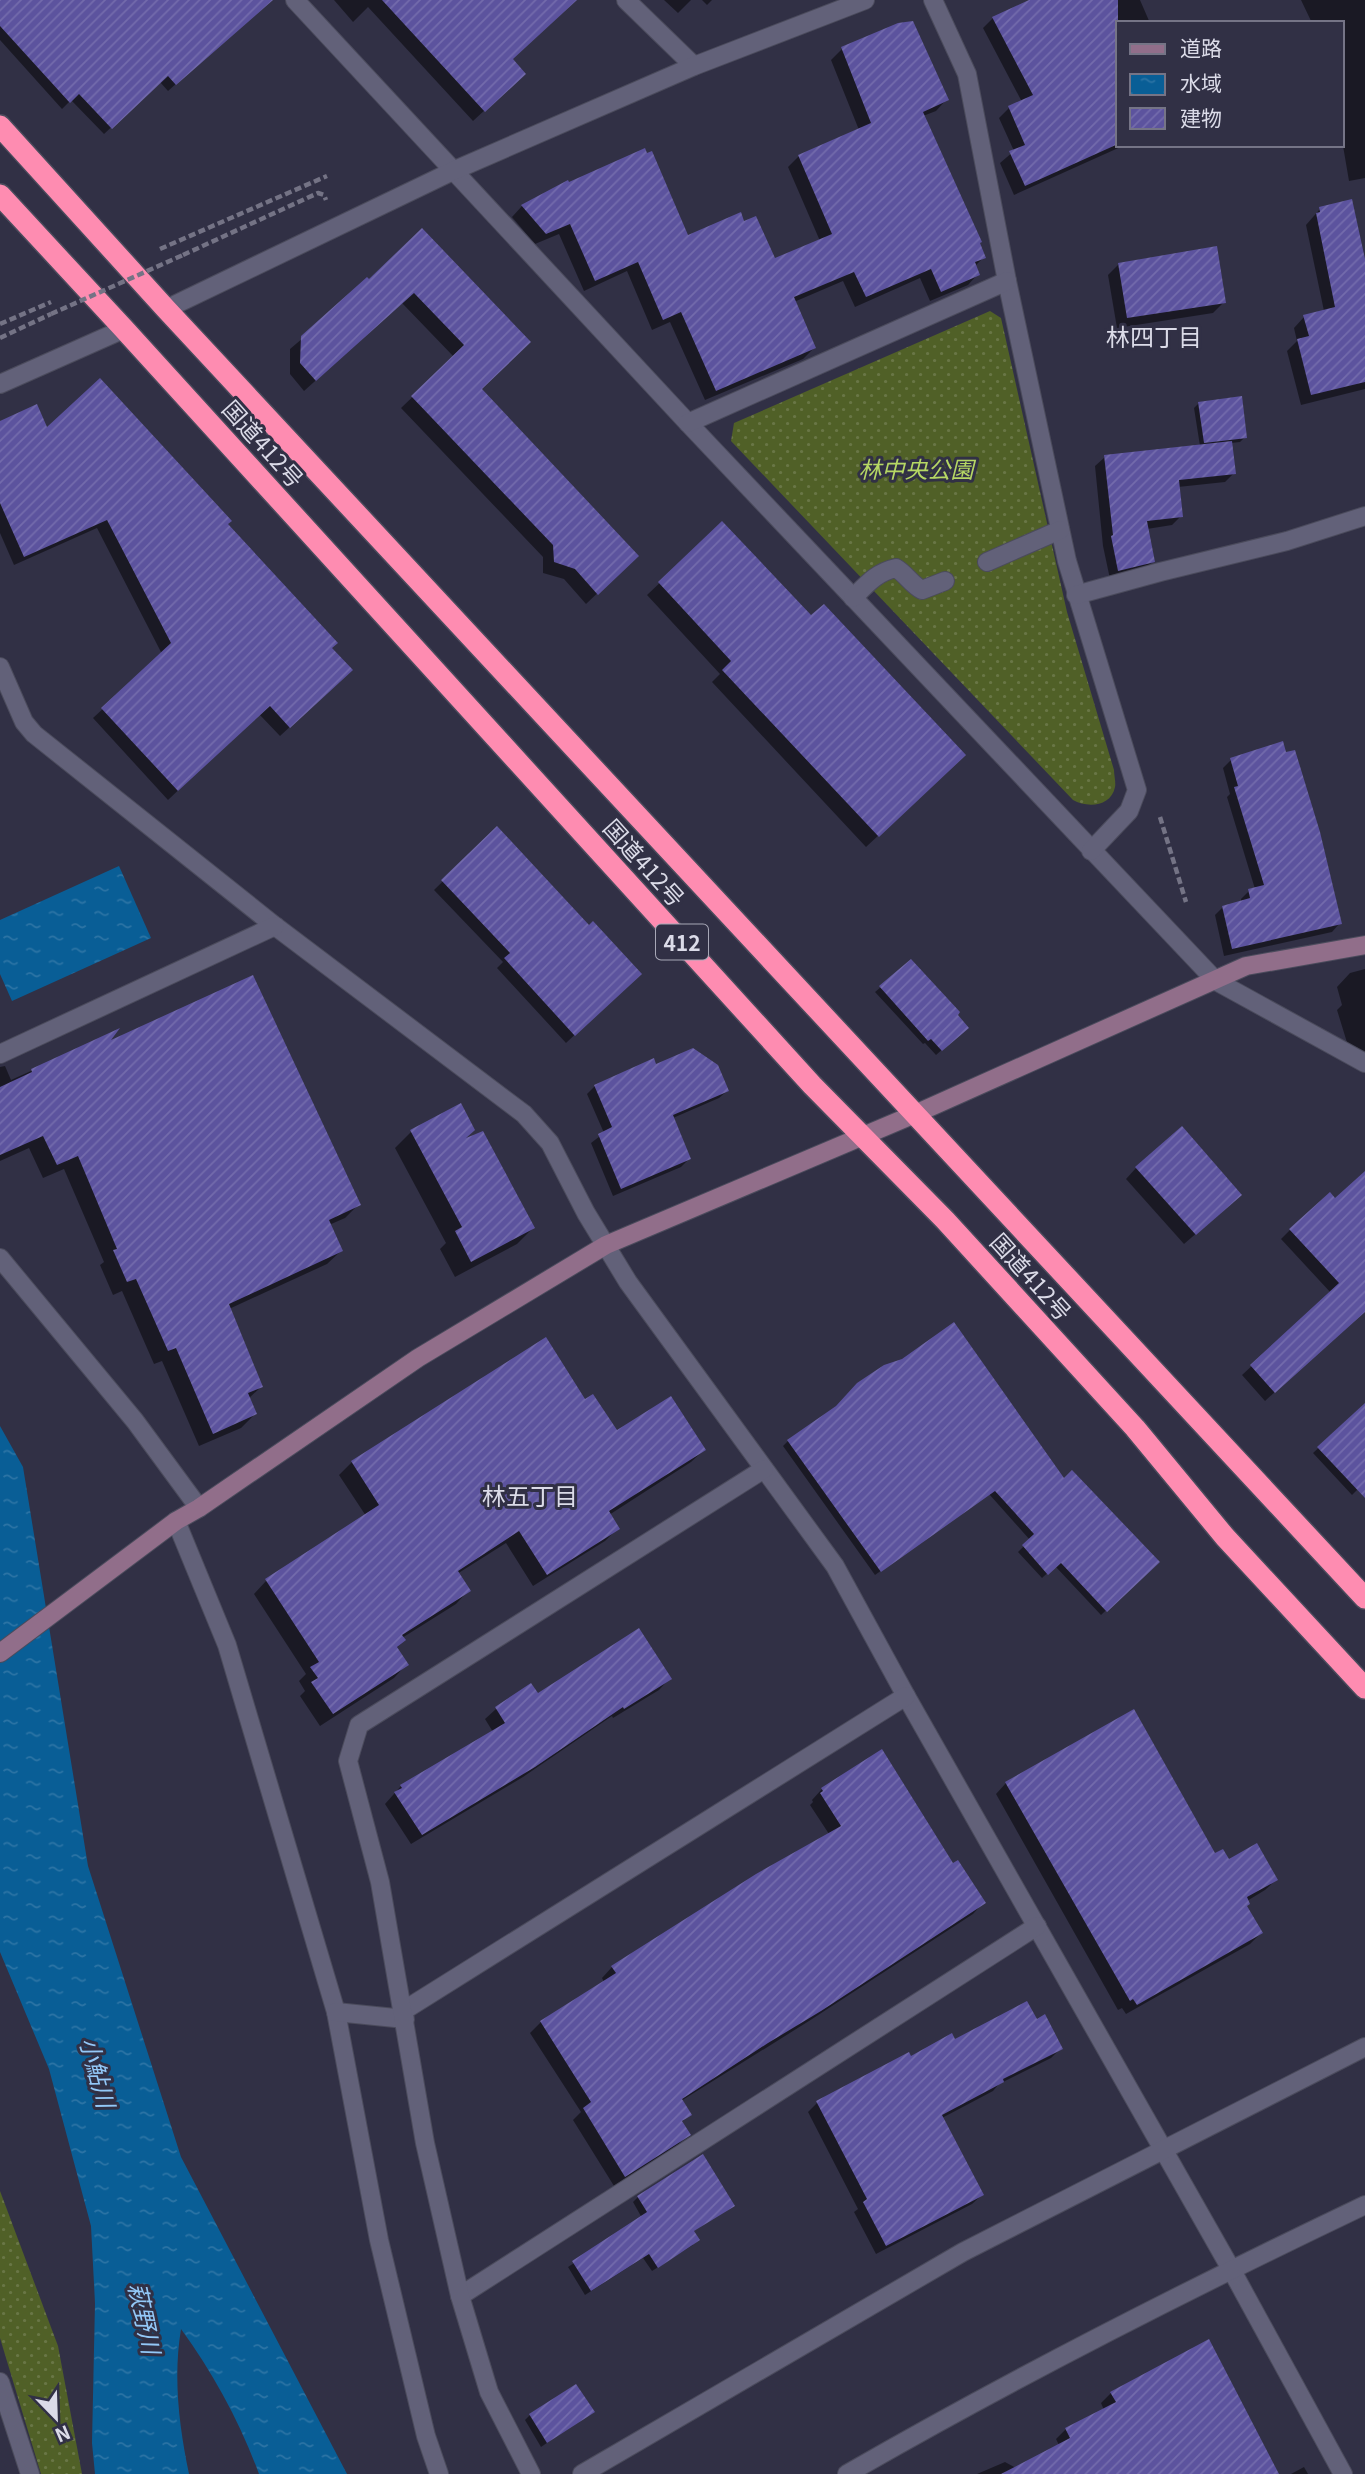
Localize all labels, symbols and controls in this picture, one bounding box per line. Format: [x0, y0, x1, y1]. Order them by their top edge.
legend [1116, 21, 1344, 147]
text: 道路 [1180, 32, 1222, 62]
text: 水域 [1180, 67, 1222, 97]
text: 建物 [1180, 102, 1222, 132]
district label: 林四丁目 [1106, 318, 1202, 353]
street label: 国道412号 [215, 392, 313, 494]
park label: 林中央公園 [859, 451, 977, 485]
street label: 国道412号 [596, 811, 694, 913]
road number: 412 [656, 925, 708, 960]
street label: 国道412号 [983, 1225, 1081, 1327]
district label: 林五丁目 [482, 1477, 578, 1512]
water label: 小鮎川 [73, 2033, 126, 2114]
water label: 萩野川 [121, 2279, 171, 2360]
north arrow [21, 2383, 91, 2453]
text: N [51, 2420, 75, 2450]

